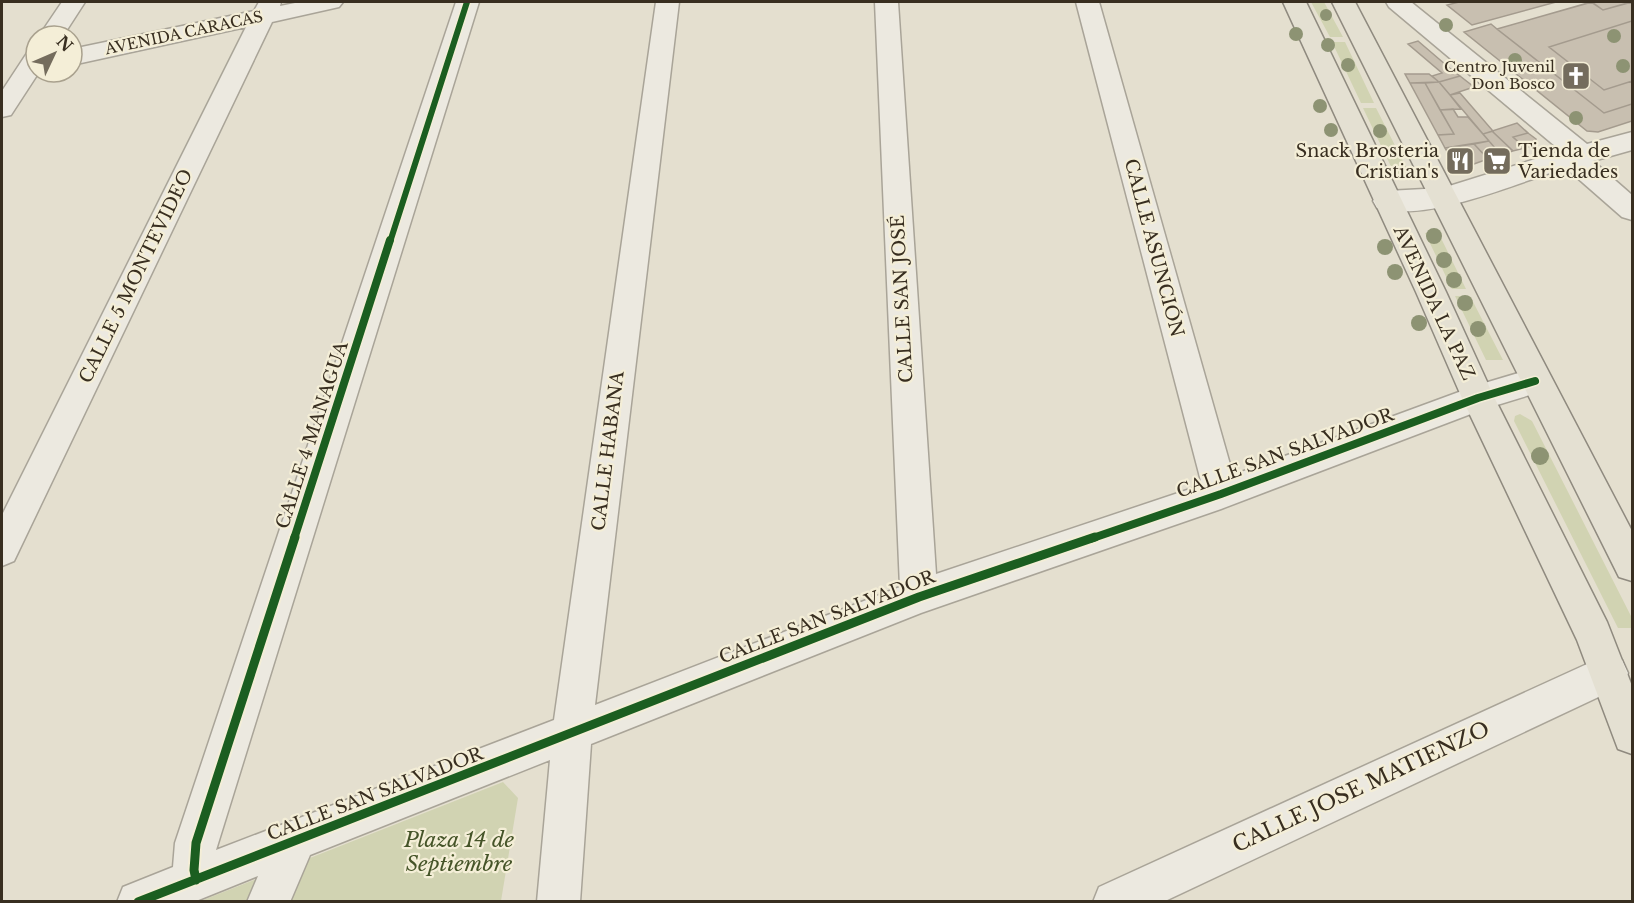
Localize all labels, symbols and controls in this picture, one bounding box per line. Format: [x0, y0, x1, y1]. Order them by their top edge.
street label: AVENIDA CARACAS [102, 6, 265, 59]
north arrow [24, 24, 84, 84]
text: N [52, 31, 77, 56]
place label: Centro Juvenil Don Bosco [1444, 57, 1555, 93]
church icon: Centro Juvenil Don Bosco [1560, 60, 1592, 92]
place label: Snack Brosteria Cristian's [1295, 140, 1439, 183]
place label: Tienda de Variedades [1517, 140, 1618, 183]
restaurant icon: Snack Brosteria Cristian's [1444, 145, 1476, 177]
supermarket icon: Tienda de Variedades [1481, 145, 1513, 177]
street label: CALLE ASUNCIÓN [1120, 156, 1189, 340]
street label: CALLE 5 MONTEVIDEO [75, 165, 197, 387]
street label: CALLE SAN JOSÉ [886, 215, 917, 384]
street label: AVENIDA LA PAZ [1388, 221, 1479, 384]
street label: CALLE 4 MANAGUA [271, 337, 353, 532]
street label: CALLE HABANA [587, 369, 629, 532]
street label: CALLE SAN SALVADOR [1173, 403, 1397, 503]
street label: CALLE SAN SALVADOR [716, 565, 939, 668]
street label: CALLE JOSE MATIENZO [1228, 716, 1494, 858]
street label: CALLE SAN SALVADOR [264, 742, 487, 845]
park label: Plaza 14 de Septiembre [403, 827, 514, 877]

